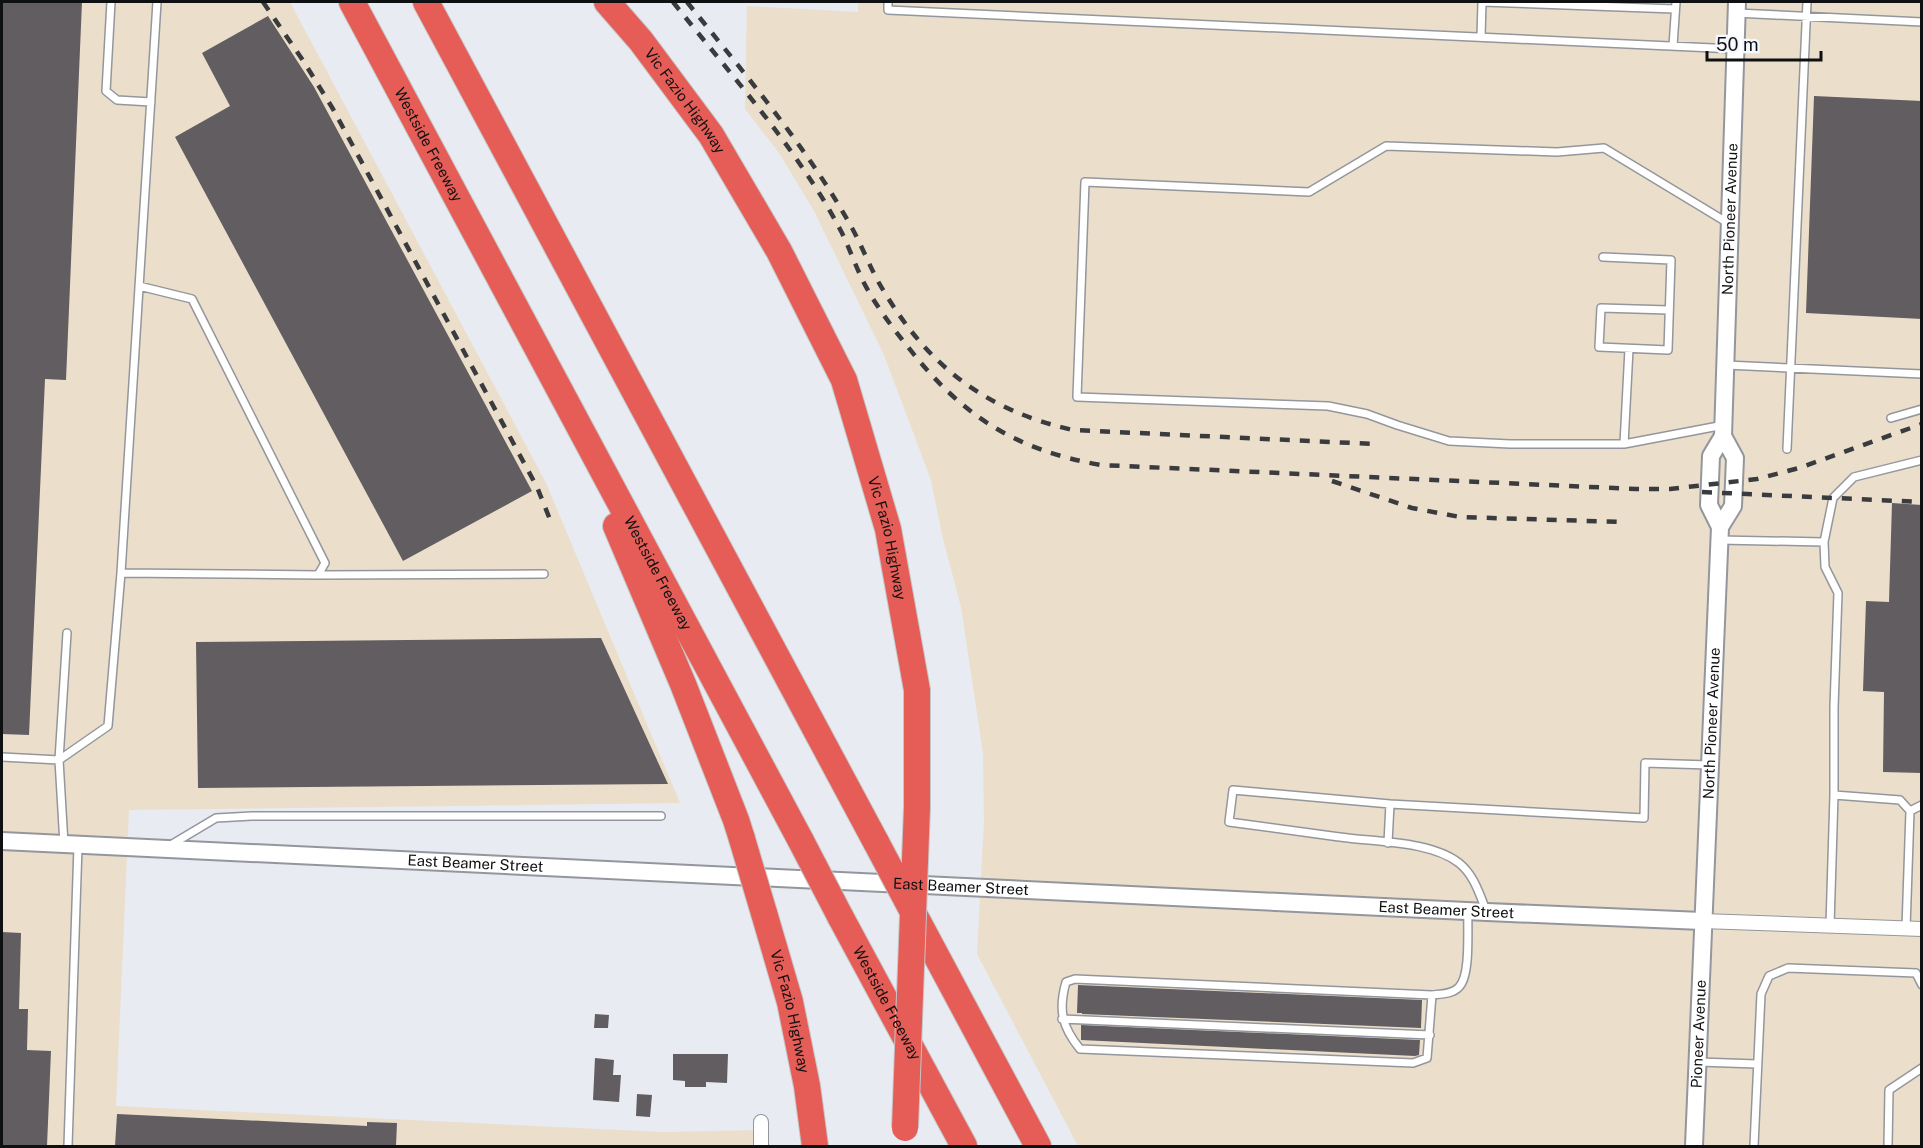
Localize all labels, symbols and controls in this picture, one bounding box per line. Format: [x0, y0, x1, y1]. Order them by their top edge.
scale bar [1707, 24, 1821, 62]
text: 50 m [1716, 34, 1759, 55]
street label: Vic Fazio Highway [641, 45, 729, 156]
street label: Westside Freeway [391, 85, 466, 205]
street label: North Pioneer Avenue [1719, 143, 1740, 295]
street label: Vic Fazio Highway [865, 474, 910, 601]
street label: Westside Freeway [621, 513, 696, 633]
street label: North Pioneer Avenue [1700, 647, 1723, 800]
street label: East Beamer Street [407, 851, 544, 875]
street label: East Beamer Street [893, 875, 1029, 898]
street label: East Beamer Street [1378, 898, 1515, 921]
street label: Westside Freeway [850, 943, 925, 1063]
street label: Vic Fazio Highway [767, 948, 813, 1074]
street label: Pioneer Avenue [1687, 980, 1709, 1089]

